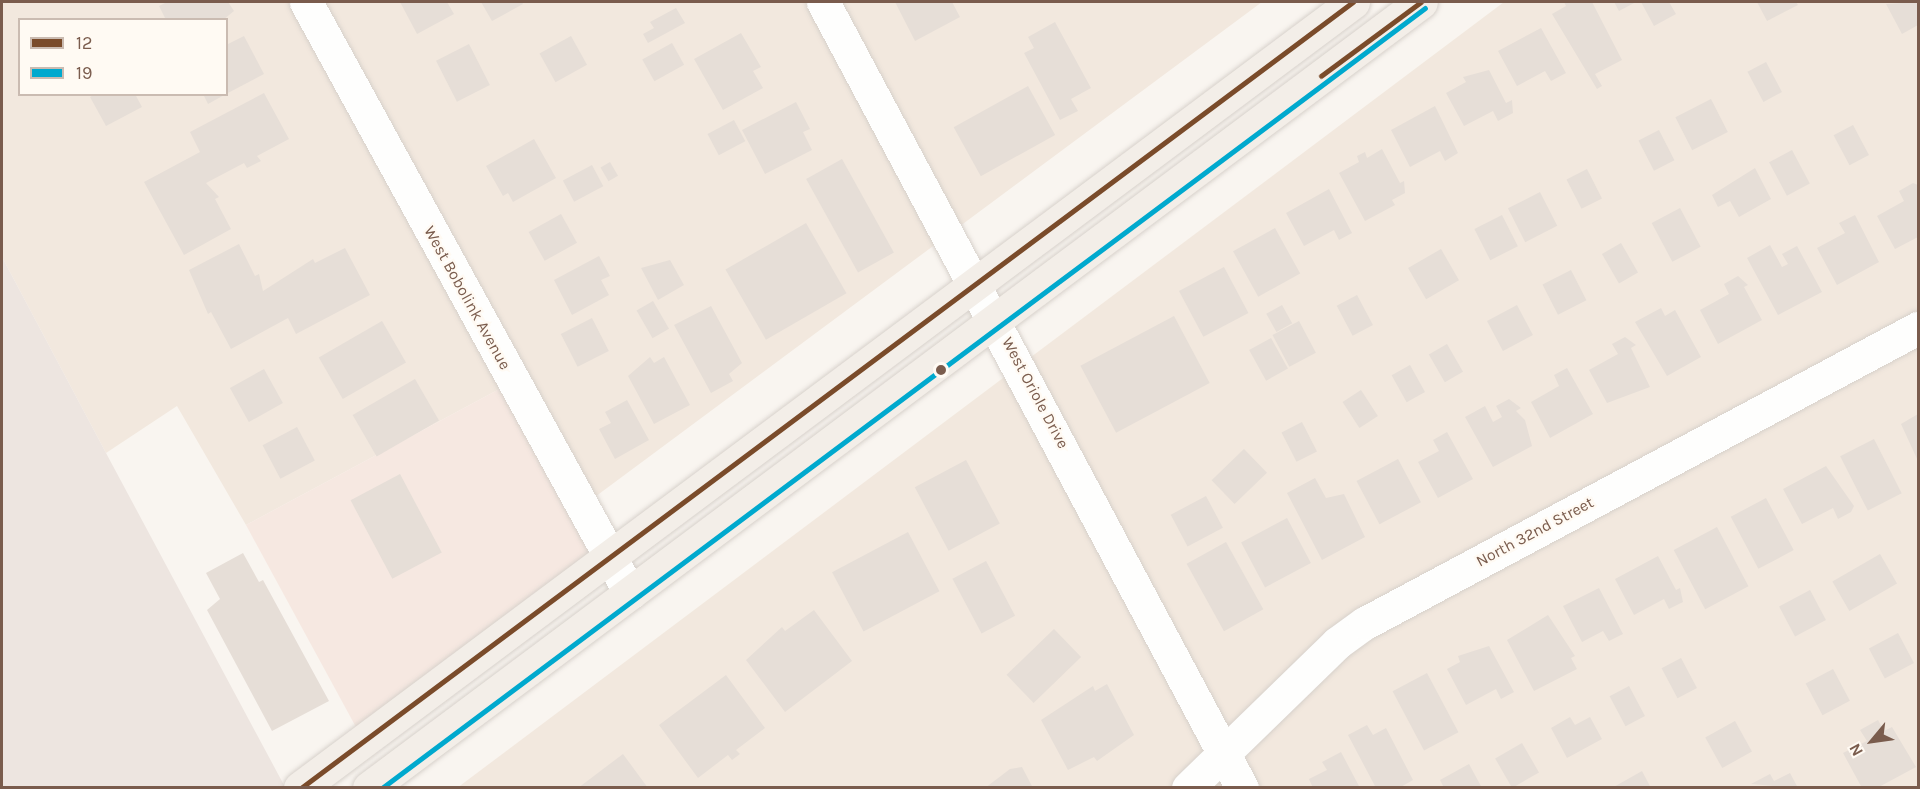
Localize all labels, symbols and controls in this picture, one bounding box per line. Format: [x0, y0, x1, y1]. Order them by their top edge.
legend [18, 18, 228, 96]
text: 12 [76, 32, 92, 54]
text: 19 [76, 62, 92, 84]
street label: West Bobolink Avenue [419, 223, 515, 373]
street label: West Oriole Drive [997, 334, 1073, 452]
unlabelled marker [935, 364, 947, 376]
street label: North 32nd Street [1473, 493, 1597, 571]
north arrow [1842, 711, 1902, 771]
text: N [1845, 740, 1867, 760]

